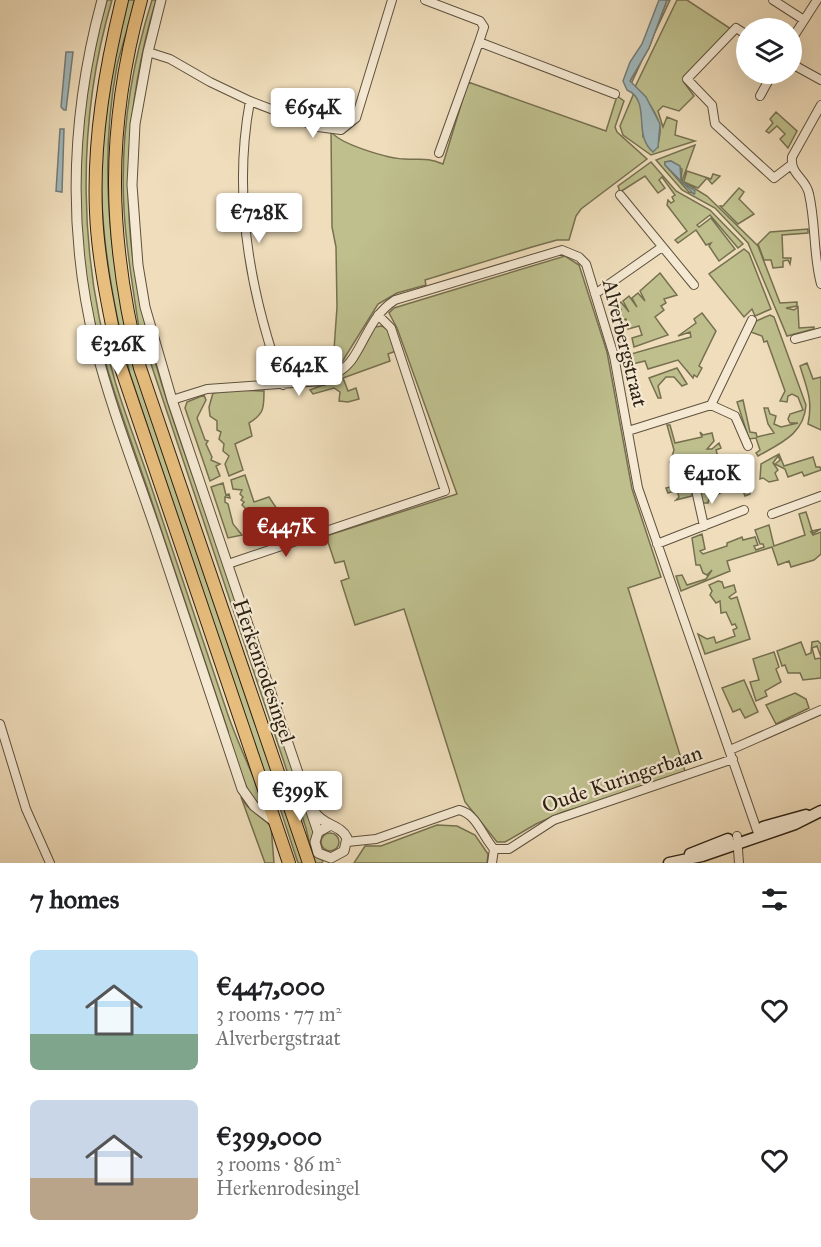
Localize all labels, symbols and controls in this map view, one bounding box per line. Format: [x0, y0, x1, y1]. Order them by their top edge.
map controls [736, 18, 802, 84]
button: layers [736, 18, 802, 84]
pin: €654K [271, 88, 355, 139]
text: €654K [285, 95, 341, 119]
pin: €728K [217, 193, 301, 244]
text: €728K [230, 200, 288, 224]
street label: Alverbergstraat [596, 275, 654, 410]
pin: €326K [76, 325, 160, 376]
text: €326K [91, 332, 145, 356]
pin: €642K [257, 346, 341, 397]
text: €642K [270, 353, 328, 377]
pin: €410K [670, 454, 754, 505]
text: €410K [684, 461, 740, 485]
pin: €447K [244, 507, 328, 558]
text: €447K [257, 514, 315, 538]
street label: Herkenrodesingel [227, 595, 301, 747]
street label: Oude Kuringerbaan [539, 739, 705, 819]
pin: €399K [258, 771, 342, 822]
text: €399K [272, 778, 328, 802]
text: 7 homes [30, 883, 119, 915]
icon: filters [758, 883, 791, 916]
text: €447,000 [216, 970, 325, 1002]
icon: home [78, 974, 150, 1046]
icon: heart [758, 994, 791, 1027]
text: 3 rooms · 77 m² [216, 1002, 341, 1026]
text: Alverbergstraat [216, 1026, 341, 1050]
text: €399,000 [216, 1120, 322, 1152]
icon: home [78, 1124, 150, 1196]
icon: heart [758, 1144, 791, 1177]
text: 3 rooms · 86 m² [216, 1152, 341, 1176]
text: Herkenrodesingel [216, 1176, 360, 1200]

